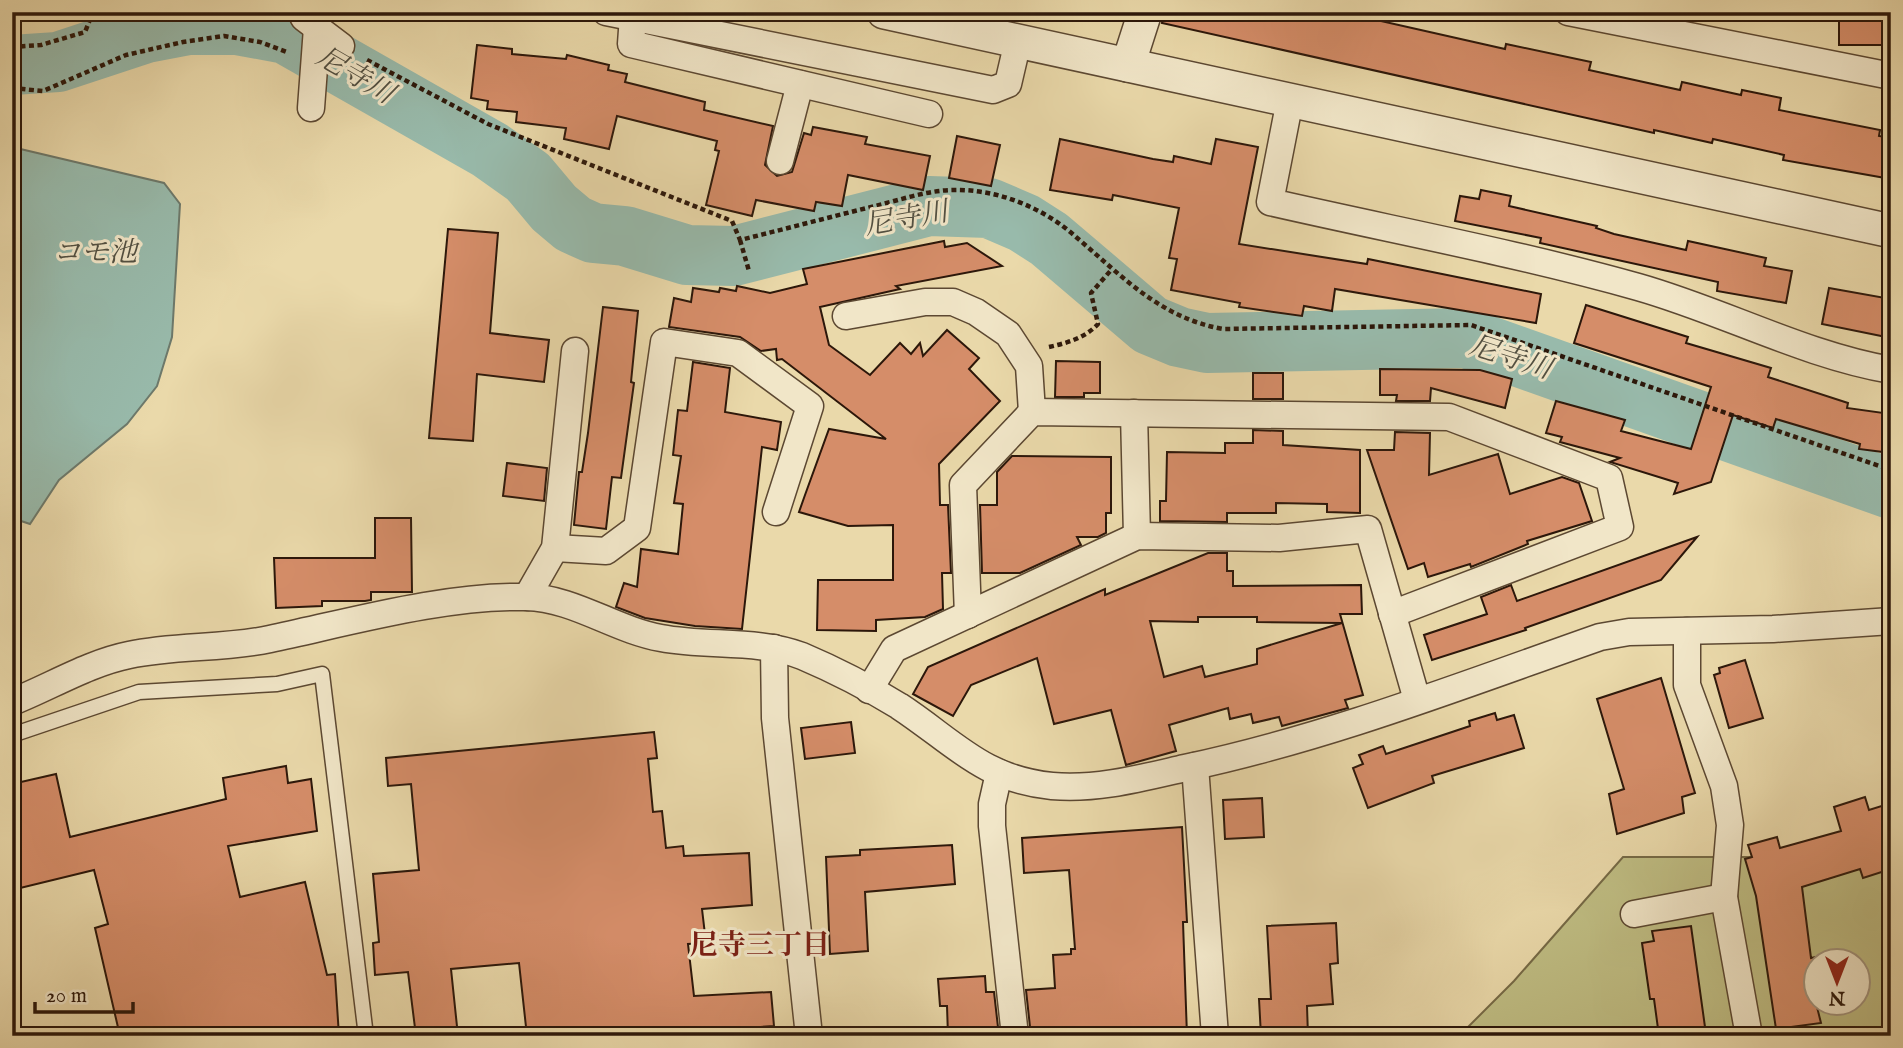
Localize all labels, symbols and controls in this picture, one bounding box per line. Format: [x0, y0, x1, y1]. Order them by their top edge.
water label: 尼寺川 [310, 40, 402, 114]
water label: 尼寺川 [862, 194, 954, 244]
water label: コモ池 [53, 236, 140, 271]
water label: 尼寺川 [1465, 329, 1558, 389]
district label: 尼寺三丁目 [690, 929, 830, 964]
north arrow [1801, 946, 1871, 1016]
scale bar [35, 971, 133, 1015]
text: 20 m [46, 983, 87, 1010]
text: N [1828, 985, 1846, 1009]

